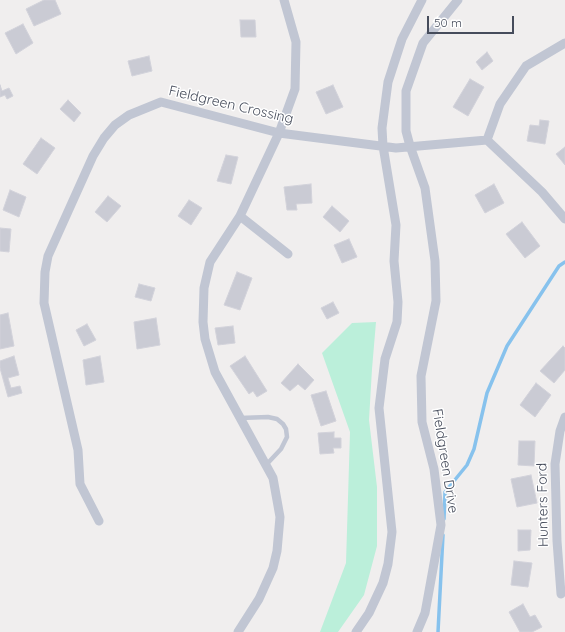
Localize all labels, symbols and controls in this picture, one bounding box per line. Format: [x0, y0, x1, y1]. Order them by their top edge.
scale bar [429, 8, 516, 34]
text: 50 m [434, 15, 462, 30]
street label: Fieldgreen Crossing [167, 82, 295, 128]
street label: Fieldgreen Drive [428, 408, 462, 514]
street label: Hunters Ford [534, 463, 552, 547]

